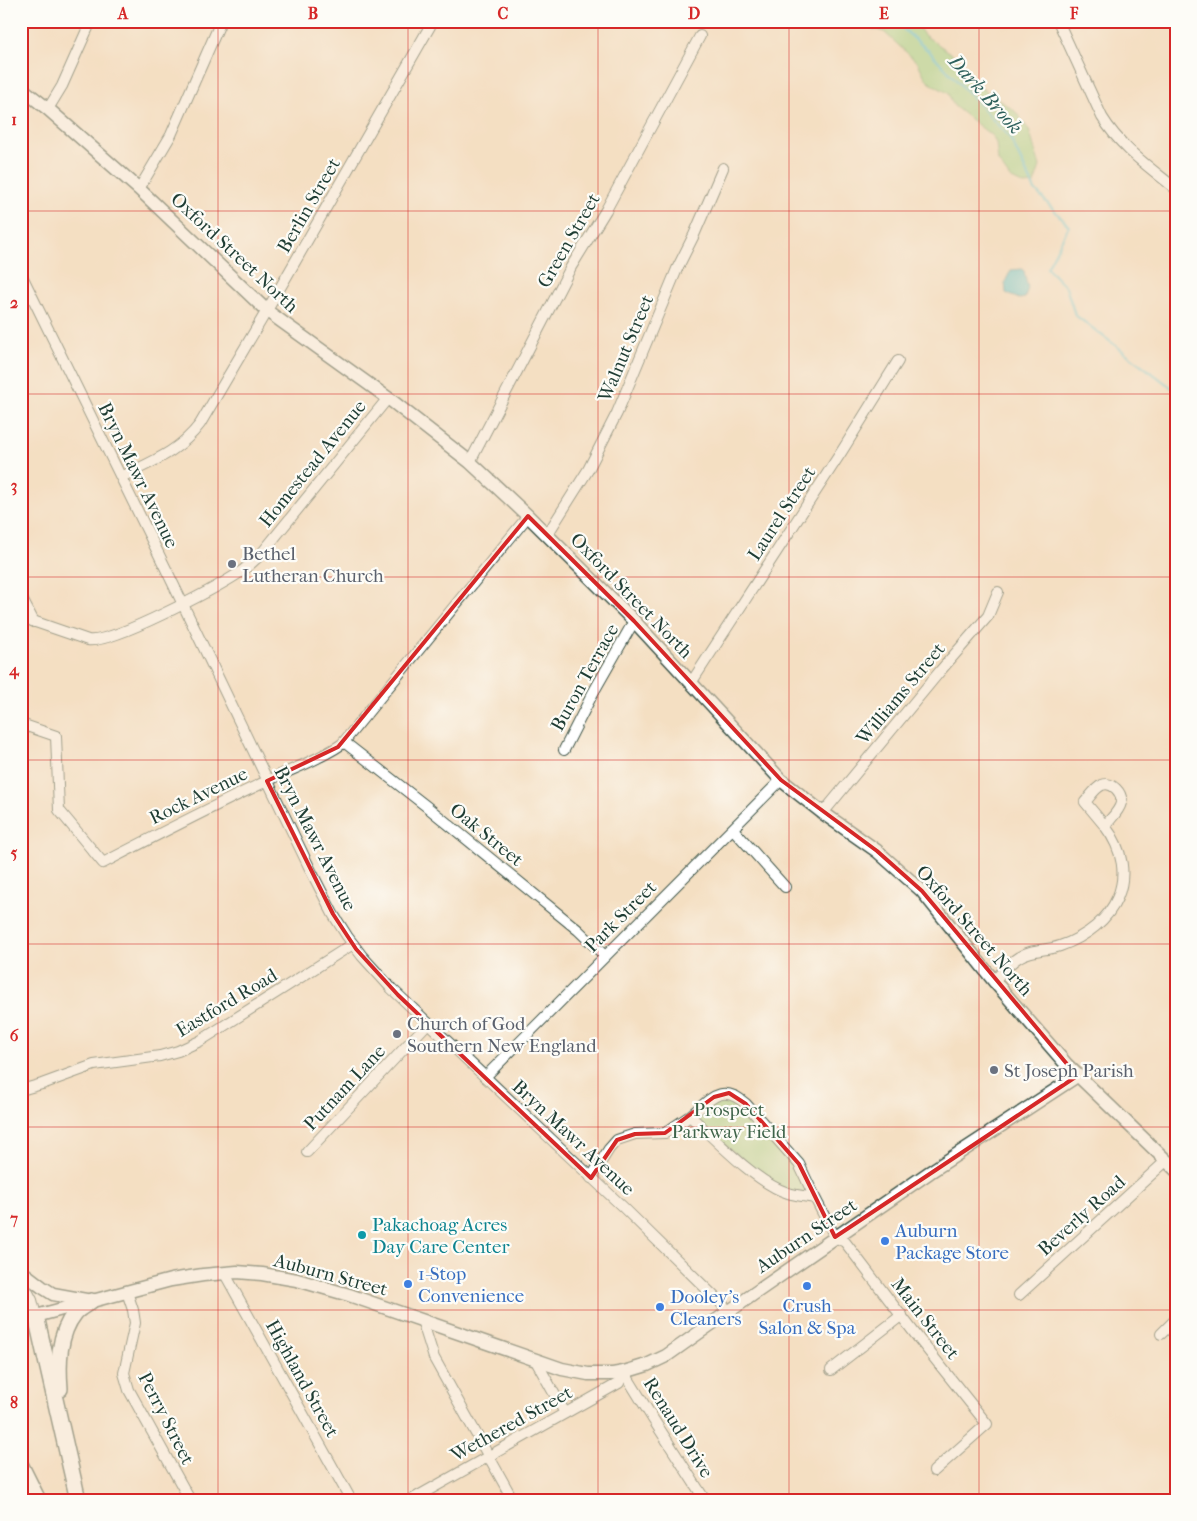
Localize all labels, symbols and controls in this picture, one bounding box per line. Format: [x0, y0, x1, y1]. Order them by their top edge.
text: A [117, 4, 129, 23]
text: B [308, 4, 318, 23]
text: C [498, 4, 509, 23]
text: D [688, 4, 700, 23]
text: E [879, 4, 889, 23]
text: F [1069, 4, 1079, 23]
water label: Dark Brook [943, 49, 1027, 139]
text: 1 [11, 110, 17, 129]
street label: Berlin Street [273, 154, 345, 257]
street label: Oxford Street North [166, 188, 303, 318]
street label: Green Street [533, 189, 605, 292]
street label: Walnut Street [593, 291, 658, 406]
text: 2 [10, 293, 18, 312]
street label: Homestead Avenue [255, 396, 371, 532]
street label: Bryn Mawr Avenue [93, 399, 183, 552]
street label: Laurel Street [743, 462, 821, 565]
text: 3 [11, 476, 17, 496]
street label: Oxford Street North [566, 528, 697, 663]
place label: Bethel Lutheran Church [242, 543, 384, 587]
marker: Bethel Lutheran Church [226, 558, 238, 570]
street label: Buron Terrace [546, 620, 623, 735]
street label: Williams Street [851, 638, 950, 750]
text: 4 [8, 660, 20, 680]
street label: Rock Avenue [146, 763, 251, 829]
street label: Bryn Mawr Avenue [269, 763, 361, 914]
street label: Oak Street [445, 799, 528, 871]
text: 5 [11, 843, 18, 862]
street label: Oxford Street North [911, 861, 1037, 1001]
street label: Park Street [580, 876, 661, 957]
street label: Eastford Road [172, 964, 282, 1042]
place label: Church of God Southern New England [407, 1013, 597, 1057]
text: 6 [10, 1026, 19, 1045]
marker: Church of God Southern New England [391, 1028, 403, 1040]
street label: Putnam Lane [299, 1040, 390, 1135]
place label: St Joseph Parish [1004, 1060, 1134, 1082]
marker: St Joseph Parish [988, 1064, 1000, 1076]
street label: Bryn Mawr Avenue [508, 1075, 639, 1200]
park label: Prospect Parkway Field [672, 1099, 787, 1143]
street label: Beverly Road [1034, 1171, 1130, 1261]
street label: Auburn Street [751, 1194, 861, 1278]
text: 7 [9, 1209, 18, 1228]
place label: Pakachoag Acres Day Care Center [372, 1214, 510, 1258]
place label: Auburn Package Store [894, 1220, 1009, 1264]
marker: Pakachoag Acres Day Care Center [356, 1229, 368, 1241]
marker: Auburn Package Store [879, 1235, 891, 1247]
street label: Auburn Street [271, 1249, 390, 1301]
place label: 1-Stop Convenience [418, 1263, 524, 1307]
street label: Main Street [887, 1274, 964, 1364]
marker: 1-Stop Convenience [402, 1278, 414, 1290]
marker: Crush Salon & Spa [801, 1280, 813, 1292]
place label: Dooley's Cleaners [670, 1286, 742, 1330]
place label: Crush Salon & Spa [759, 1295, 856, 1339]
marker: Dooley's Cleaners [654, 1301, 666, 1313]
street label: Highland Street [261, 1316, 344, 1441]
street label: Perry Street [133, 1368, 199, 1469]
street label: Renaud Drive [639, 1373, 718, 1482]
street label: Wethered Street [446, 1381, 576, 1467]
text: 8 [10, 1393, 18, 1412]

